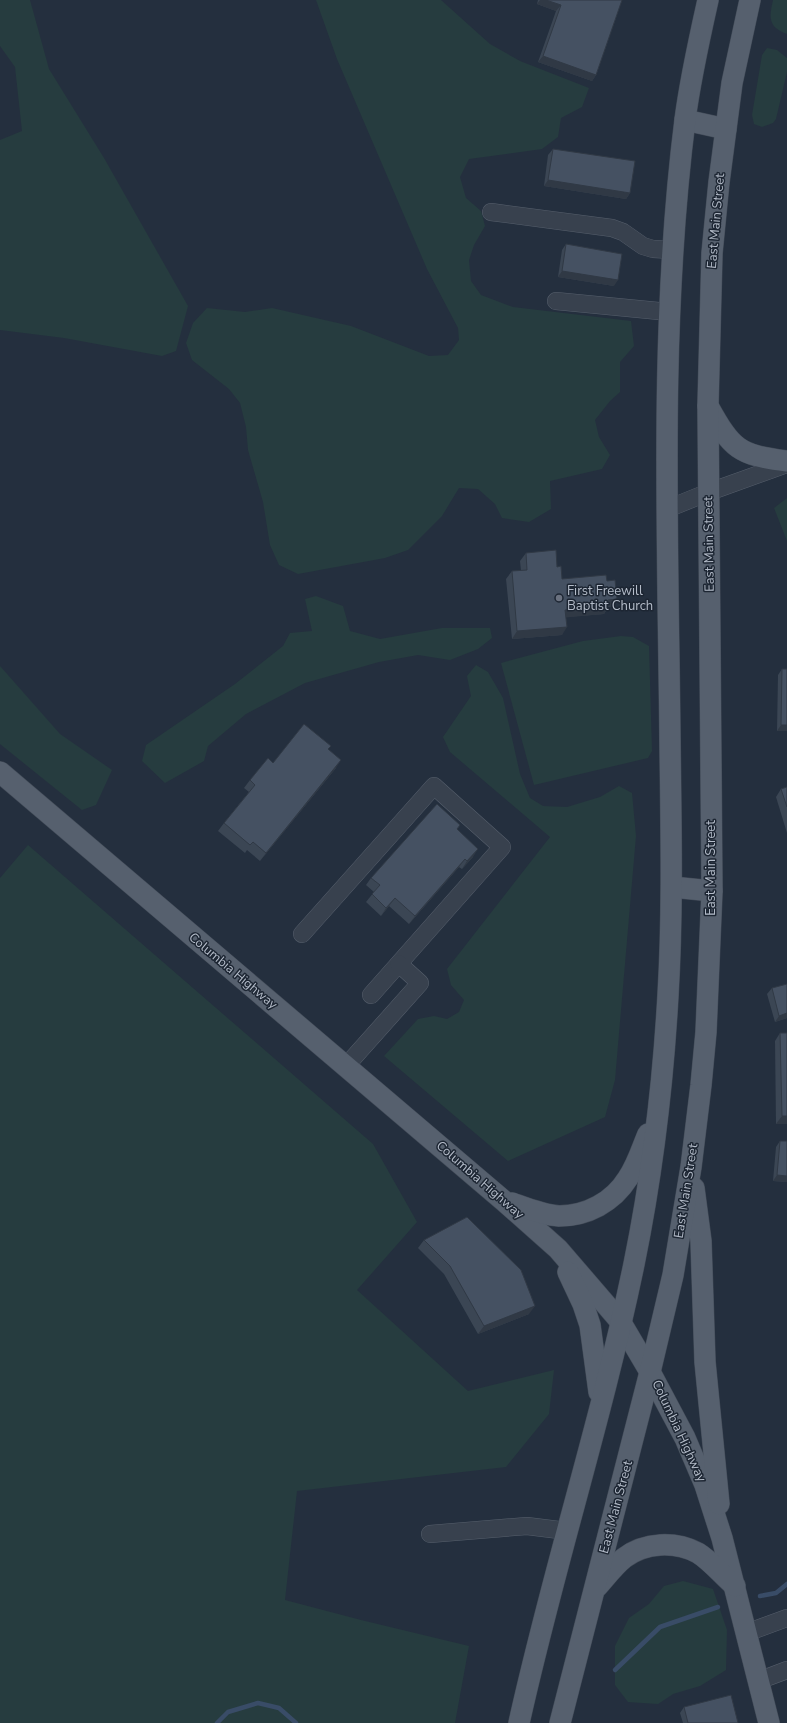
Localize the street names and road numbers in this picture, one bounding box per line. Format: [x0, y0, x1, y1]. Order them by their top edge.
street label: East Main Street [703, 172, 729, 269]
street label: East Main Street [699, 496, 719, 592]
street label: East Main Street [702, 820, 720, 916]
street label: Columbia Highway [185, 929, 281, 1014]
street label: Columbia Highway [432, 1137, 528, 1223]
street label: East Main Street [670, 1142, 702, 1240]
street label: Columbia Highway [647, 1377, 711, 1485]
street label: East Main Street [595, 1458, 637, 1556]

